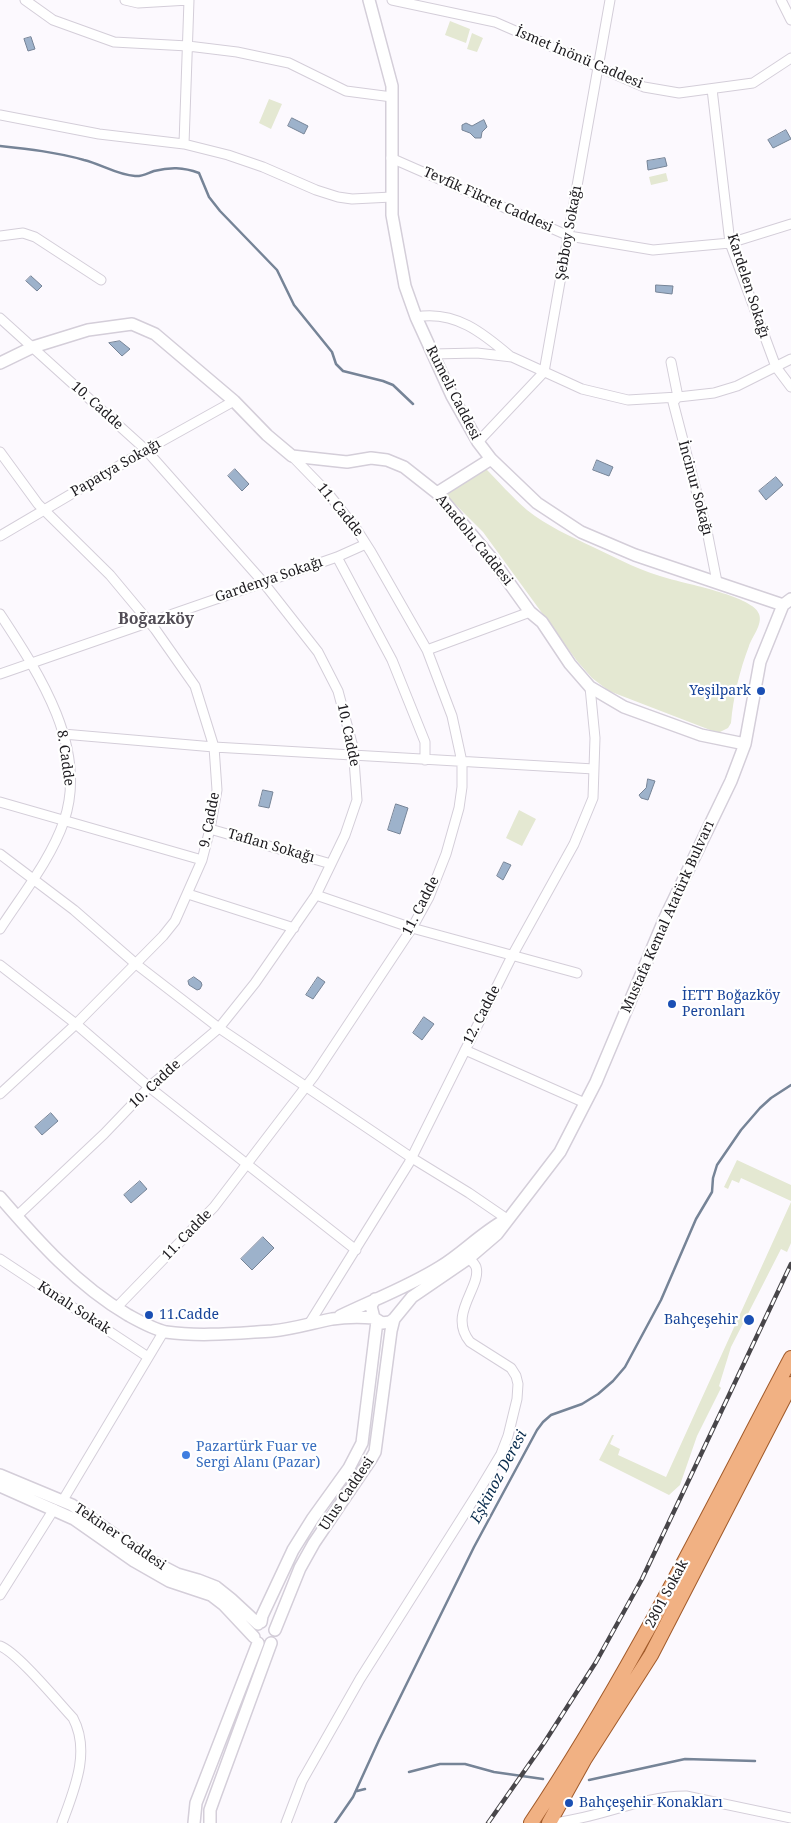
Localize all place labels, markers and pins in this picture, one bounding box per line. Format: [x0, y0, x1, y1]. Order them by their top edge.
place label: Yeşilpark [689, 683, 751, 699]
marker: Yeşilpark [755, 685, 767, 697]
place label: İETT Boğazköy Peronları [682, 988, 780, 1020]
marker: İETT Boğazköy Peronları [666, 998, 678, 1010]
place label: 11.Cadde [159, 1307, 219, 1323]
marker: 11.Cadde [143, 1309, 155, 1321]
place label: Bahçeşehir [664, 1312, 738, 1328]
marker: Bahçeşehir [742, 1313, 756, 1327]
place label: Pazartürk Fuar ve Sergi Alanı (Pazar) [196, 1439, 320, 1471]
marker: Pazartürk Fuar ve Sergi Alanı (Pazar) [180, 1449, 192, 1461]
place label: Bahçeşehir Konakları [579, 1795, 723, 1811]
marker: Bahçeşehir Konakları [563, 1797, 575, 1809]

